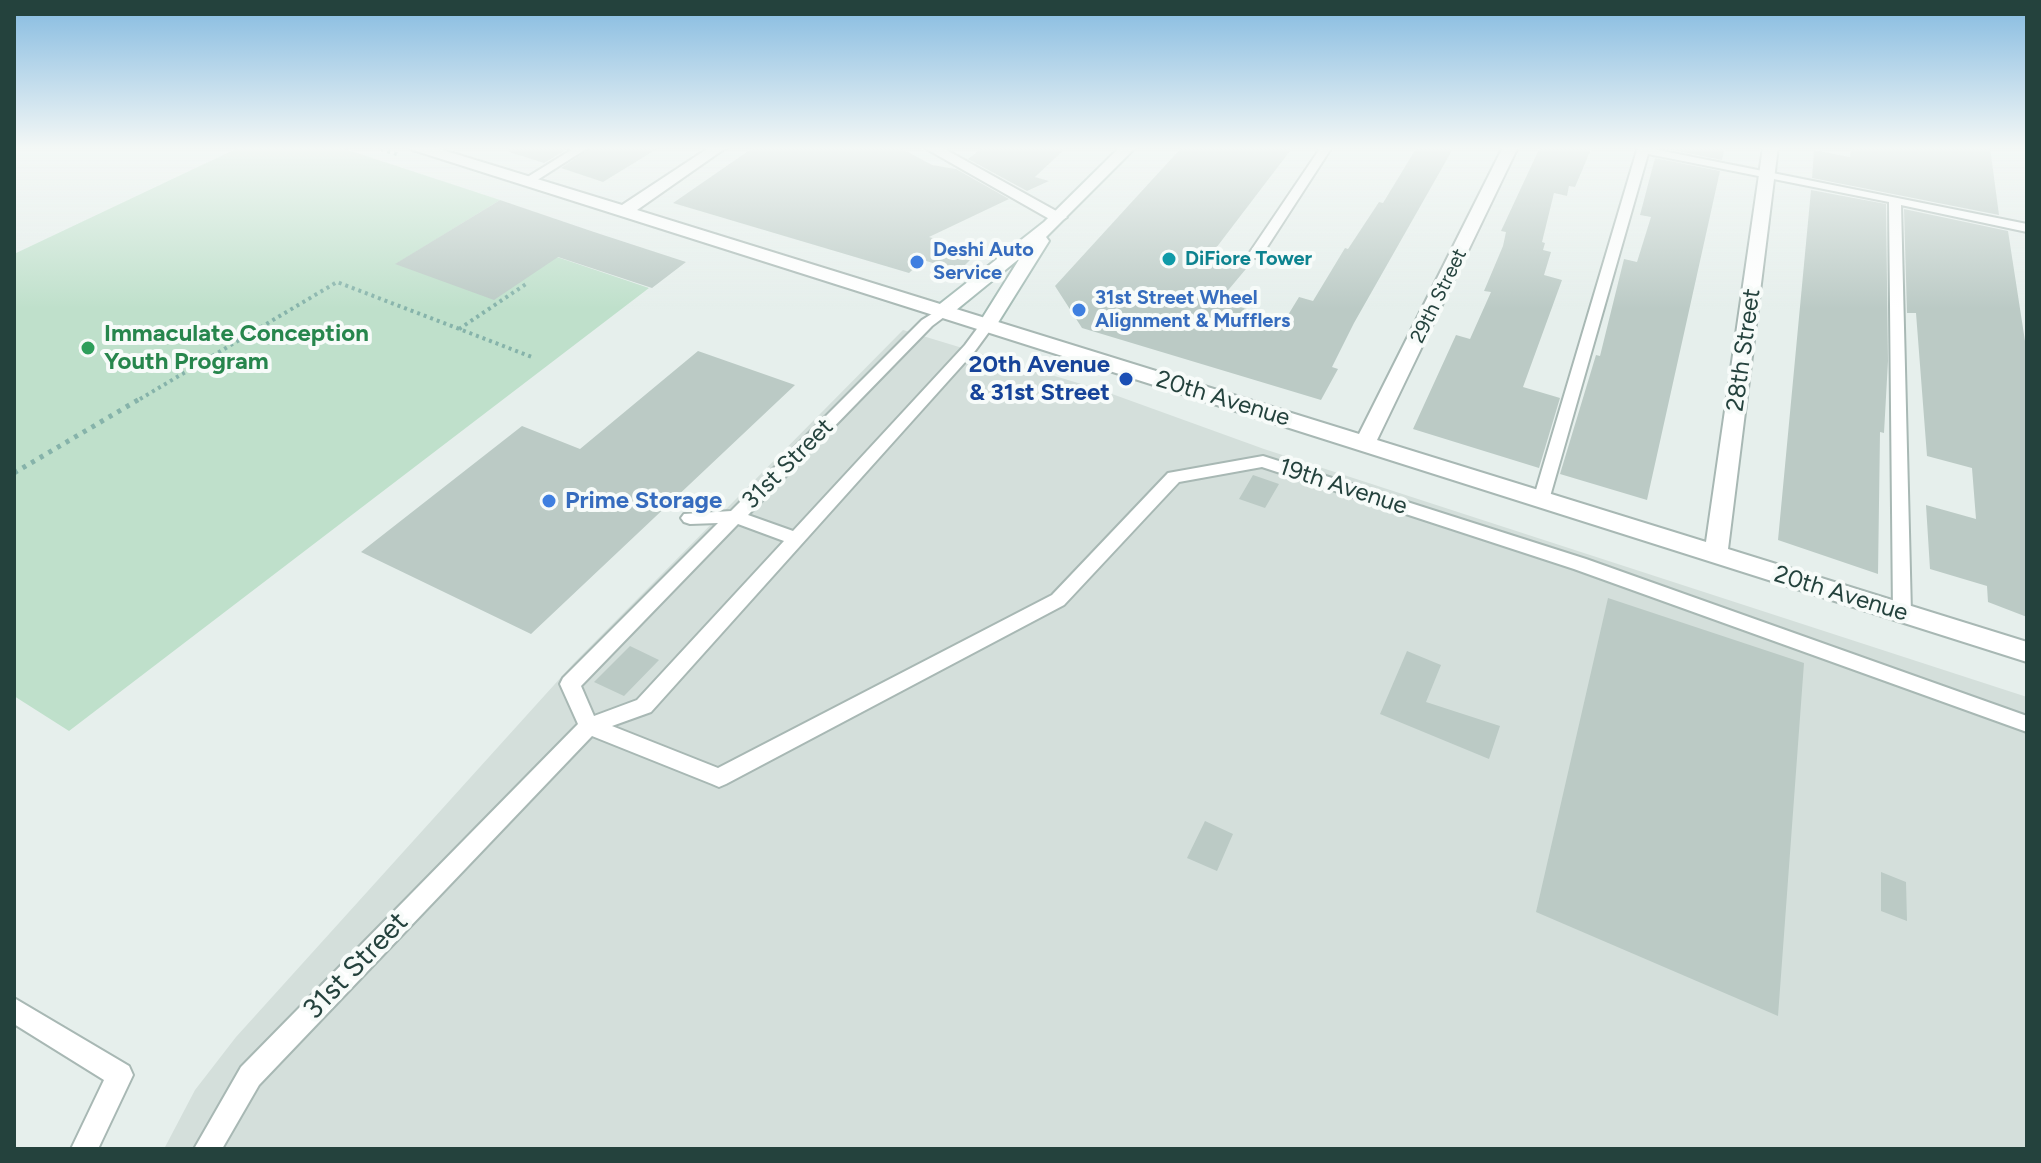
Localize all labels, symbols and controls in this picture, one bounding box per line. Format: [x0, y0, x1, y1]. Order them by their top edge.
place label: Deshi Auto Service [933, 238, 1034, 285]
street label: 29th Street [1406, 245, 1472, 347]
place label: DiFiore Tower [1185, 247, 1312, 271]
marker: DiFiore Tower [1160, 250, 1178, 268]
marker: Deshi Auto Service [908, 253, 926, 271]
place label: 31st Street Wheel Alignment & Mufflers [1095, 286, 1290, 333]
street label: 28th Street [1721, 287, 1767, 413]
marker: 31st Street Wheel Alignment & Mufflers [1070, 301, 1088, 319]
place label: Immaculate Conception Youth Program [104, 320, 369, 376]
marker: Immaculate Conception Youth Program [79, 339, 97, 357]
place label: 20th Avenue & 31st Street [969, 351, 1110, 407]
street label: 20th Avenue [1153, 365, 1293, 433]
marker: 20th Avenue & 31st Street [1117, 370, 1135, 388]
street label: 31st Street [737, 413, 839, 515]
street label: 19th Avenue [1275, 453, 1411, 521]
place label: Prime Storage [565, 487, 722, 515]
marker: Prime Storage [540, 492, 558, 510]
street label: 20th Avenue [1771, 560, 1911, 628]
street label: 31st Street [297, 906, 415, 1026]

